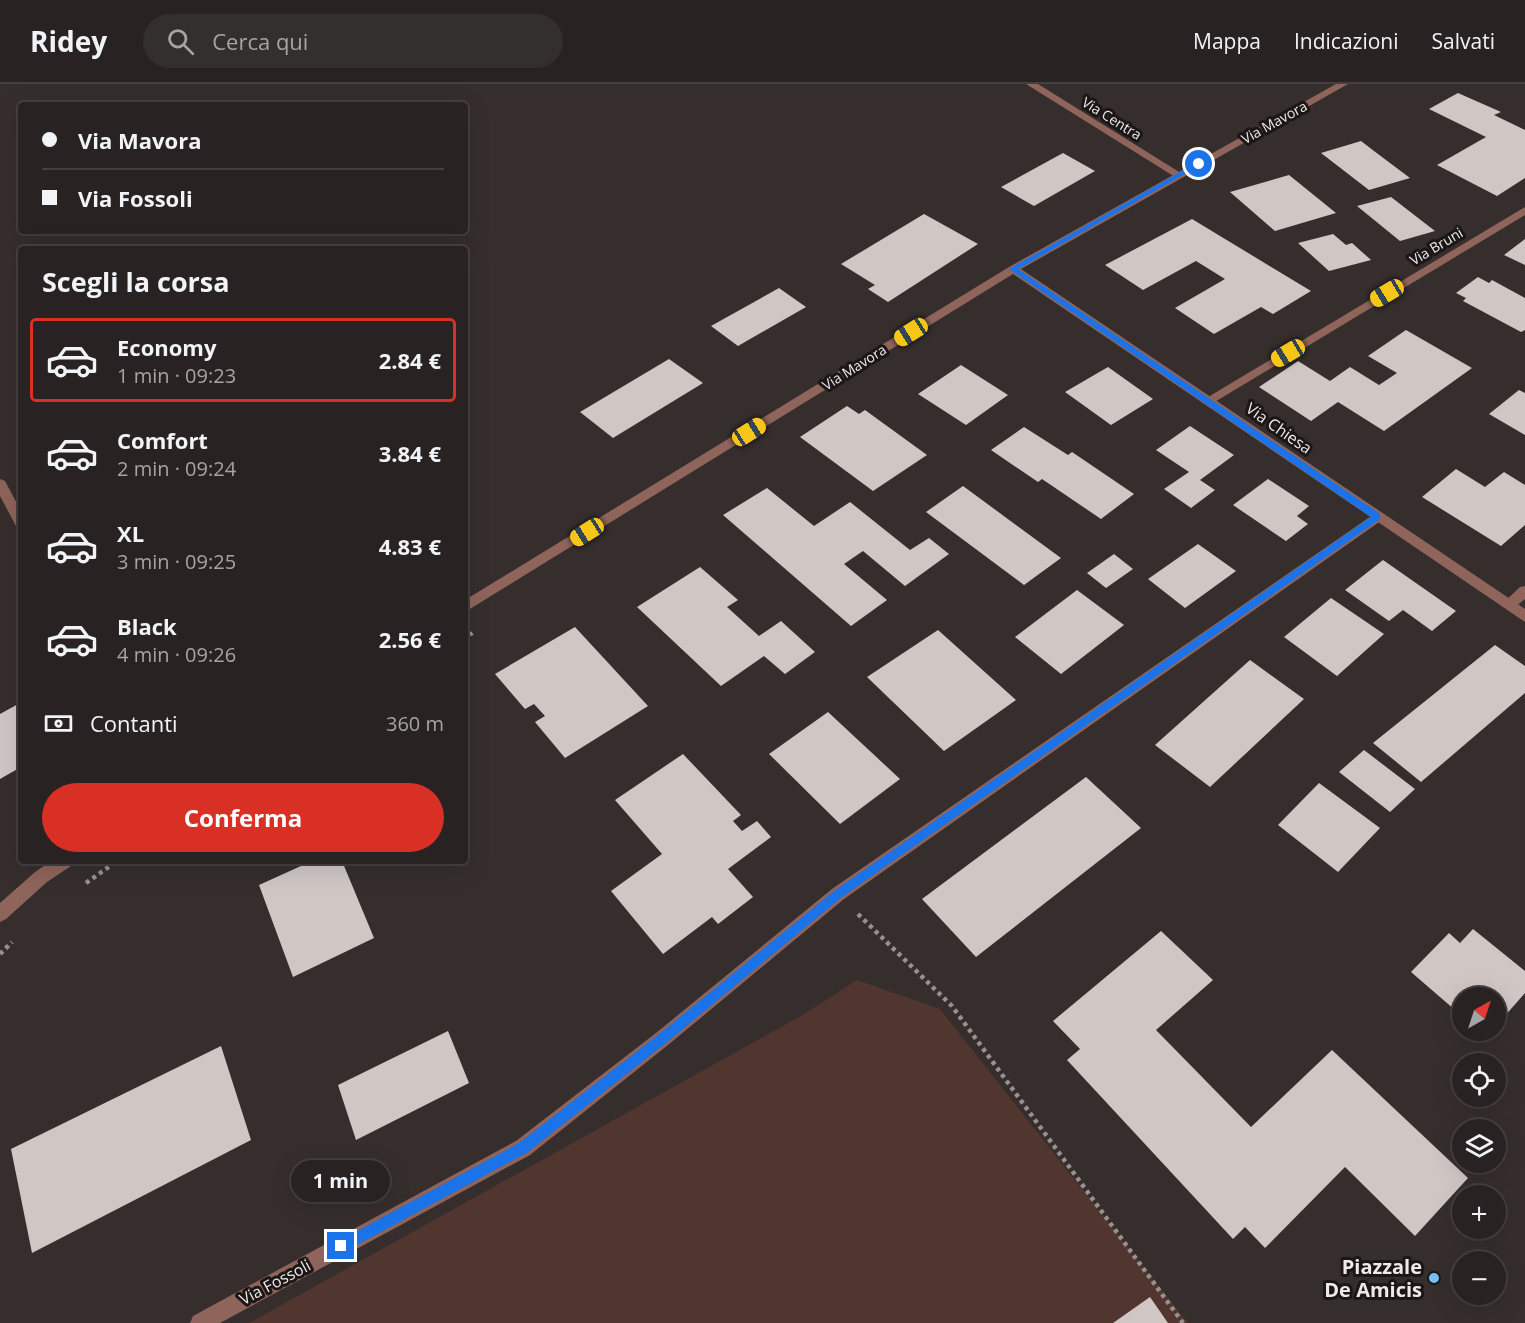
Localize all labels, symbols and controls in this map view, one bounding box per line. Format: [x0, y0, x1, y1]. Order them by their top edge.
search box [143, 14, 563, 68]
text: Ridey [30, 22, 107, 60]
icon: search [164, 25, 197, 58]
text: Cerca qui [212, 26, 308, 56]
text: Mappa [1193, 27, 1261, 55]
text: Indicazioni [1294, 27, 1399, 55]
text: Salvati [1432, 27, 1495, 55]
street label: Via Centra [1079, 92, 1145, 144]
street label: Via Mavora [1238, 96, 1310, 148]
text: Via Mavora [78, 125, 201, 155]
route start [1185, 150, 1212, 177]
text: Via Fossoli [78, 183, 193, 213]
street label: Via Bruni [1406, 223, 1466, 269]
text: Scegli la corsa [42, 263, 230, 300]
car [1367, 276, 1407, 310]
car [891, 315, 931, 349]
text: Economy [117, 332, 216, 362]
icon: car [45, 333, 99, 387]
car [1268, 336, 1308, 370]
street label: Via Mavora [818, 340, 890, 394]
text: 2.84 € [379, 345, 441, 375]
text: 1 min · 09:23 [117, 362, 236, 389]
street label: Via Chiesa [1242, 397, 1316, 459]
car [729, 415, 769, 449]
text: Comfort [117, 425, 208, 455]
icon: car [45, 426, 99, 480]
text: 3.84 € [379, 438, 441, 468]
text: 2 min · 09:24 [117, 455, 236, 482]
car [567, 515, 607, 549]
text: XL [117, 518, 144, 548]
icon: car [45, 519, 99, 573]
text: 4.83 € [379, 531, 441, 561]
text: 3 min · 09:25 [117, 548, 236, 575]
text: Black [117, 611, 177, 641]
icon: car [45, 612, 99, 666]
text: 2.56 € [379, 624, 441, 654]
text: 4 min · 09:26 [117, 641, 236, 668]
icon: cash [42, 707, 75, 740]
text: Contanti [90, 708, 178, 738]
text: 360 m [386, 710, 444, 737]
button: Conferma [42, 783, 444, 852]
north arrow [1452, 987, 1506, 1041]
map controls [1452, 987, 1506, 1305]
button: locate [1452, 1053, 1506, 1107]
button: layers [1452, 1119, 1506, 1173]
callout: 1 min [292, 1159, 391, 1201]
text: 1 min [313, 1167, 368, 1194]
button: + [1452, 1185, 1506, 1239]
route end [327, 1232, 354, 1259]
button: − [1452, 1251, 1506, 1305]
place label: Piazzale De Amicis [1324, 1253, 1422, 1303]
street label: Via Fossoli [236, 1254, 314, 1310]
marker: Piazzale De Amicis [1427, 1271, 1441, 1285]

